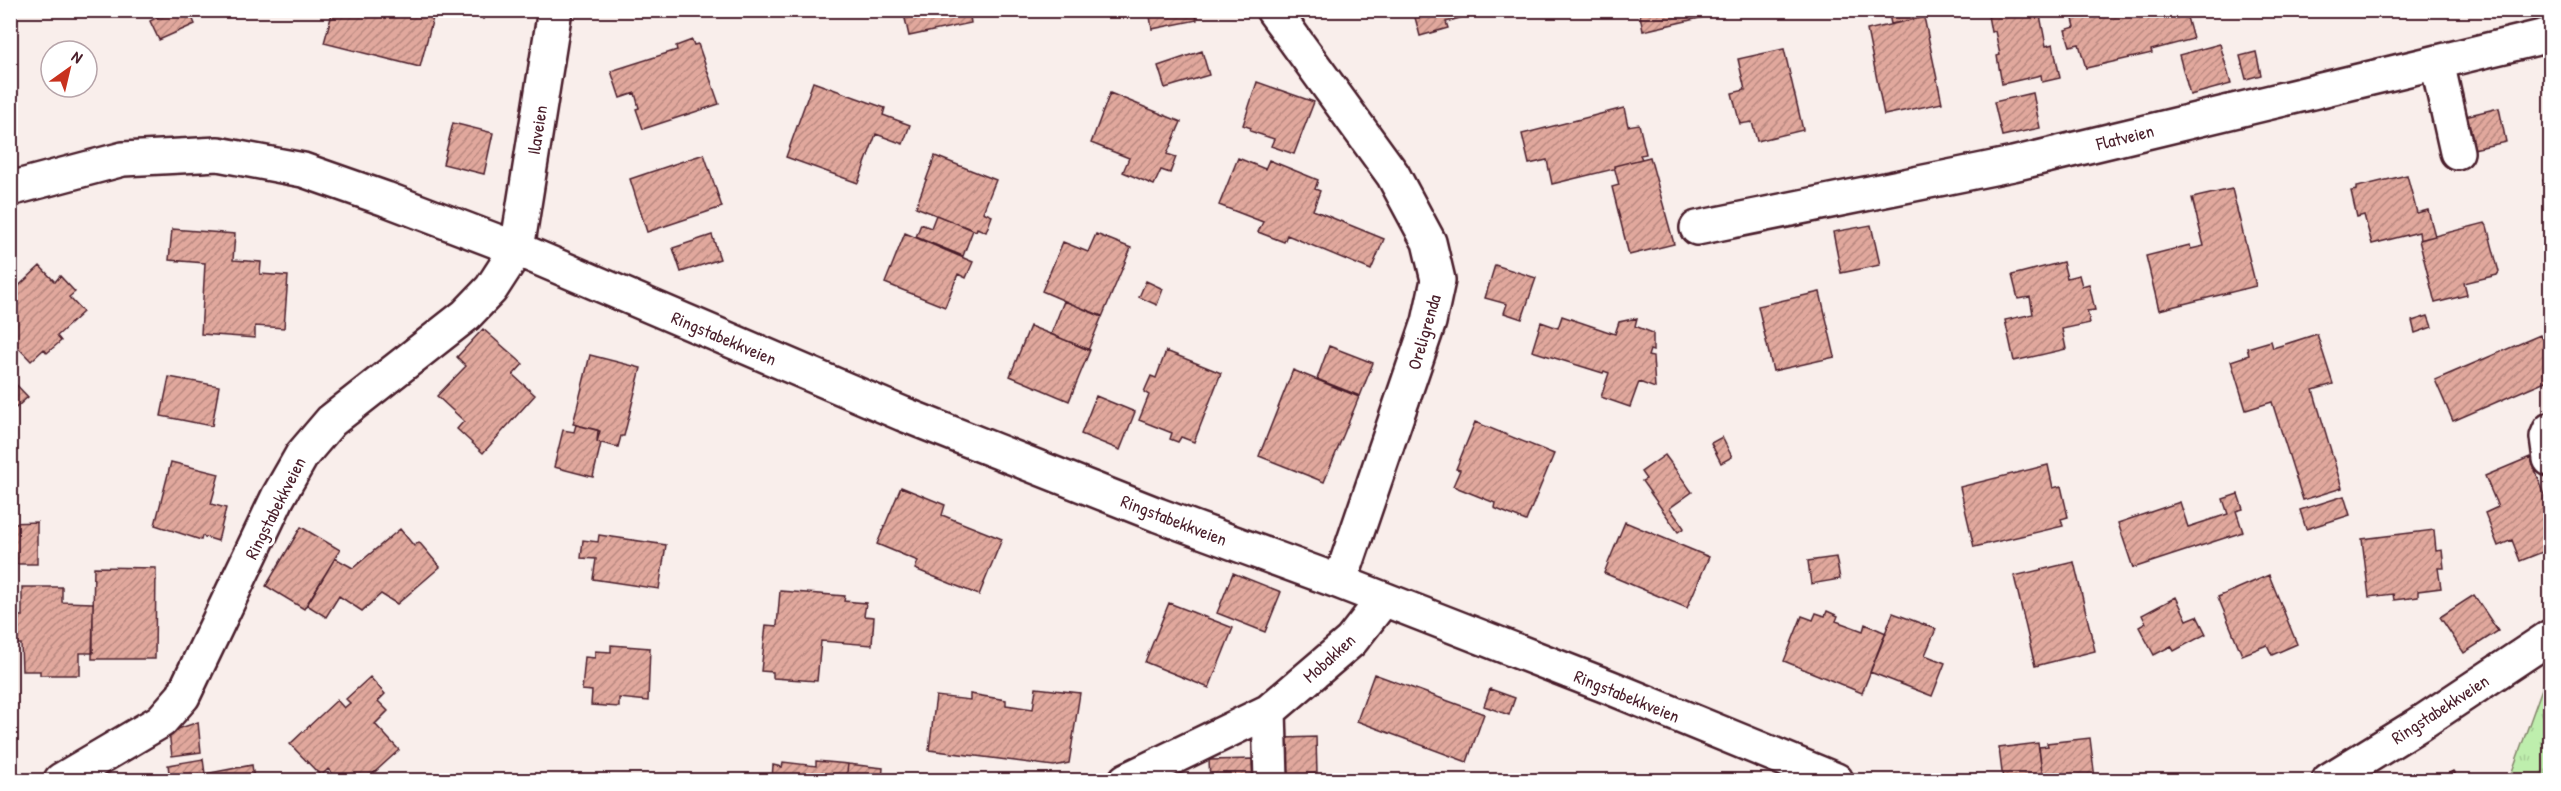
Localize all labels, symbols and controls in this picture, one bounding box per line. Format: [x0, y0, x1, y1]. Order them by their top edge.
north arrow [39, 39, 99, 99]
text: N [68, 45, 87, 68]
street label: Ilaveien [521, 103, 553, 157]
street label: Flatveien [2093, 118, 2156, 156]
street label: Oreligrenda [1401, 291, 1447, 373]
street label: Ringstabekkveien [668, 305, 780, 371]
street label: Ringstabekkveien [238, 453, 312, 563]
street label: Ringstabekkveien [1117, 488, 1231, 552]
street label: Mobakken [1297, 628, 1361, 688]
street label: Ringstabekkveien [1571, 663, 1683, 729]
street label: Ringstabekkveien [2386, 668, 2494, 750]

